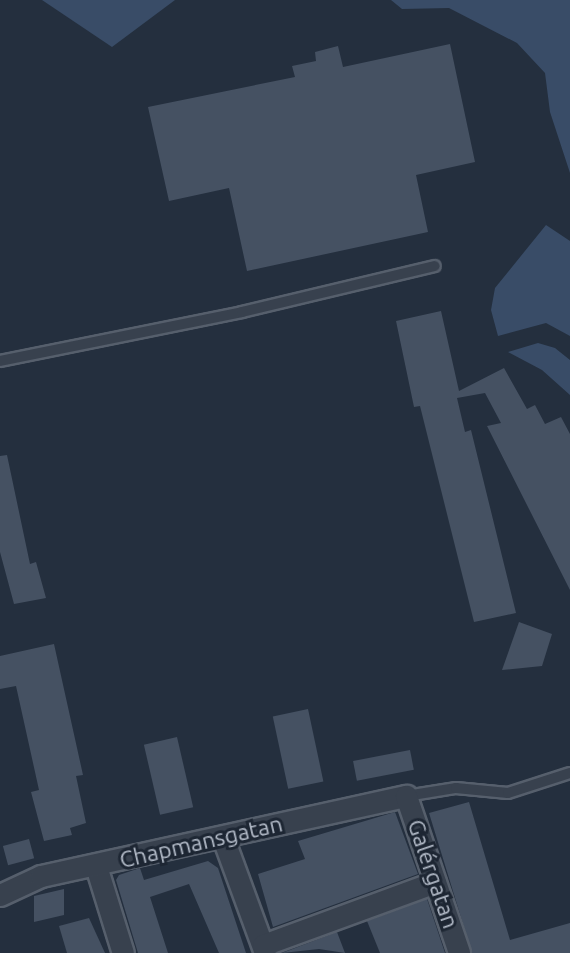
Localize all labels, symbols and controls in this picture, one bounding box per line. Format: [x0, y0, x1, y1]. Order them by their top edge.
street label: Chapmansgatan [117, 810, 285, 874]
street label: Galérgatan [401, 816, 465, 932]

